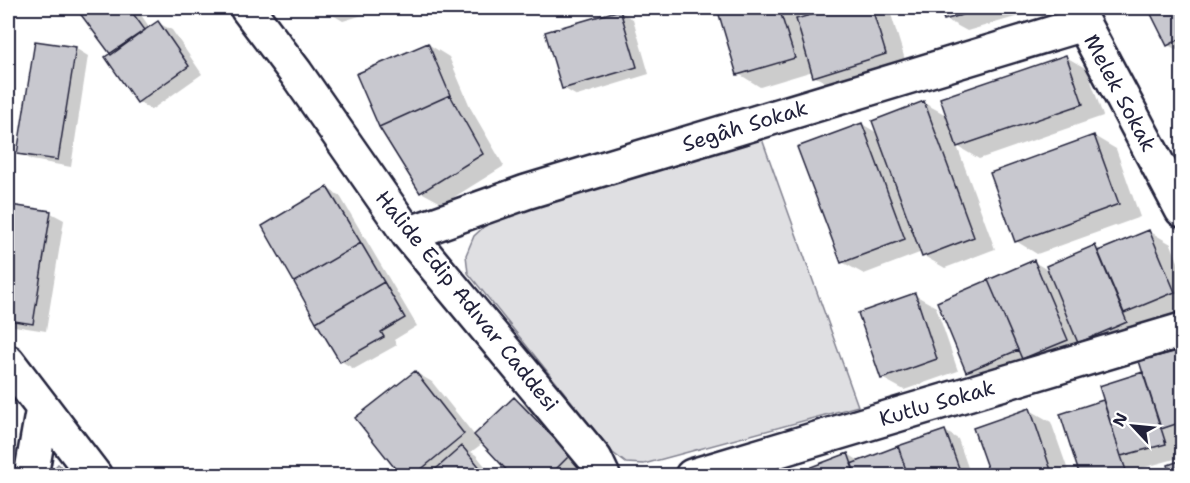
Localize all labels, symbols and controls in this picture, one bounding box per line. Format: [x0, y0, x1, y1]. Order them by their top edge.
street label: Melek Sokak [1077, 29, 1163, 157]
street label: Segâh Sokak [679, 94, 811, 158]
street label: Halide Edip Adıvar Caddesi [369, 185, 565, 417]
street label: Kutlu Sokak [876, 373, 998, 433]
north arrow [1103, 396, 1163, 456]
text: N [1108, 409, 1132, 430]

